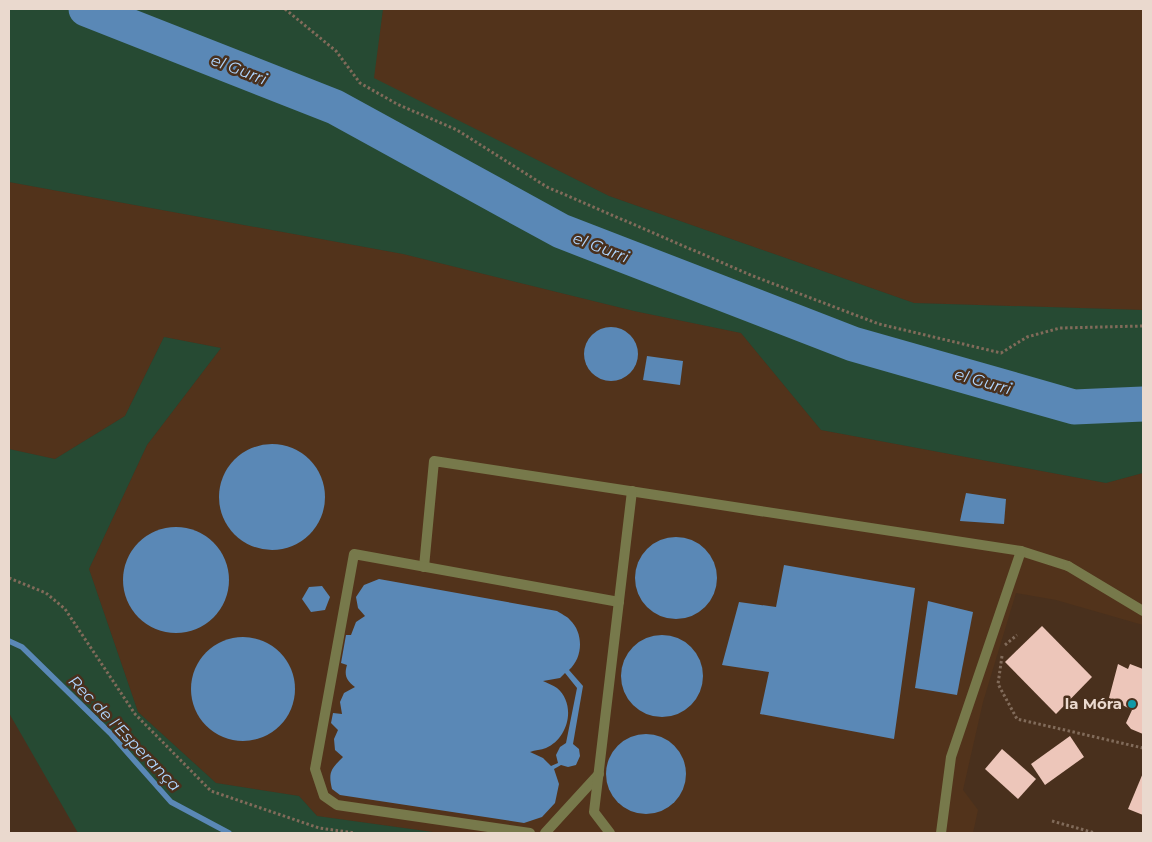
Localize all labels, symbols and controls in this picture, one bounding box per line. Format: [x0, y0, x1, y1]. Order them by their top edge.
water label: el Gurri [208, 50, 270, 89]
water label: el Gurri [570, 228, 632, 267]
water label: el Gurri [952, 364, 1014, 399]
water label: Rec de l'Esperança [65, 672, 185, 795]
place label: la Móra [1065, 694, 1122, 713]
marker: la Móra [1126, 698, 1138, 710]

